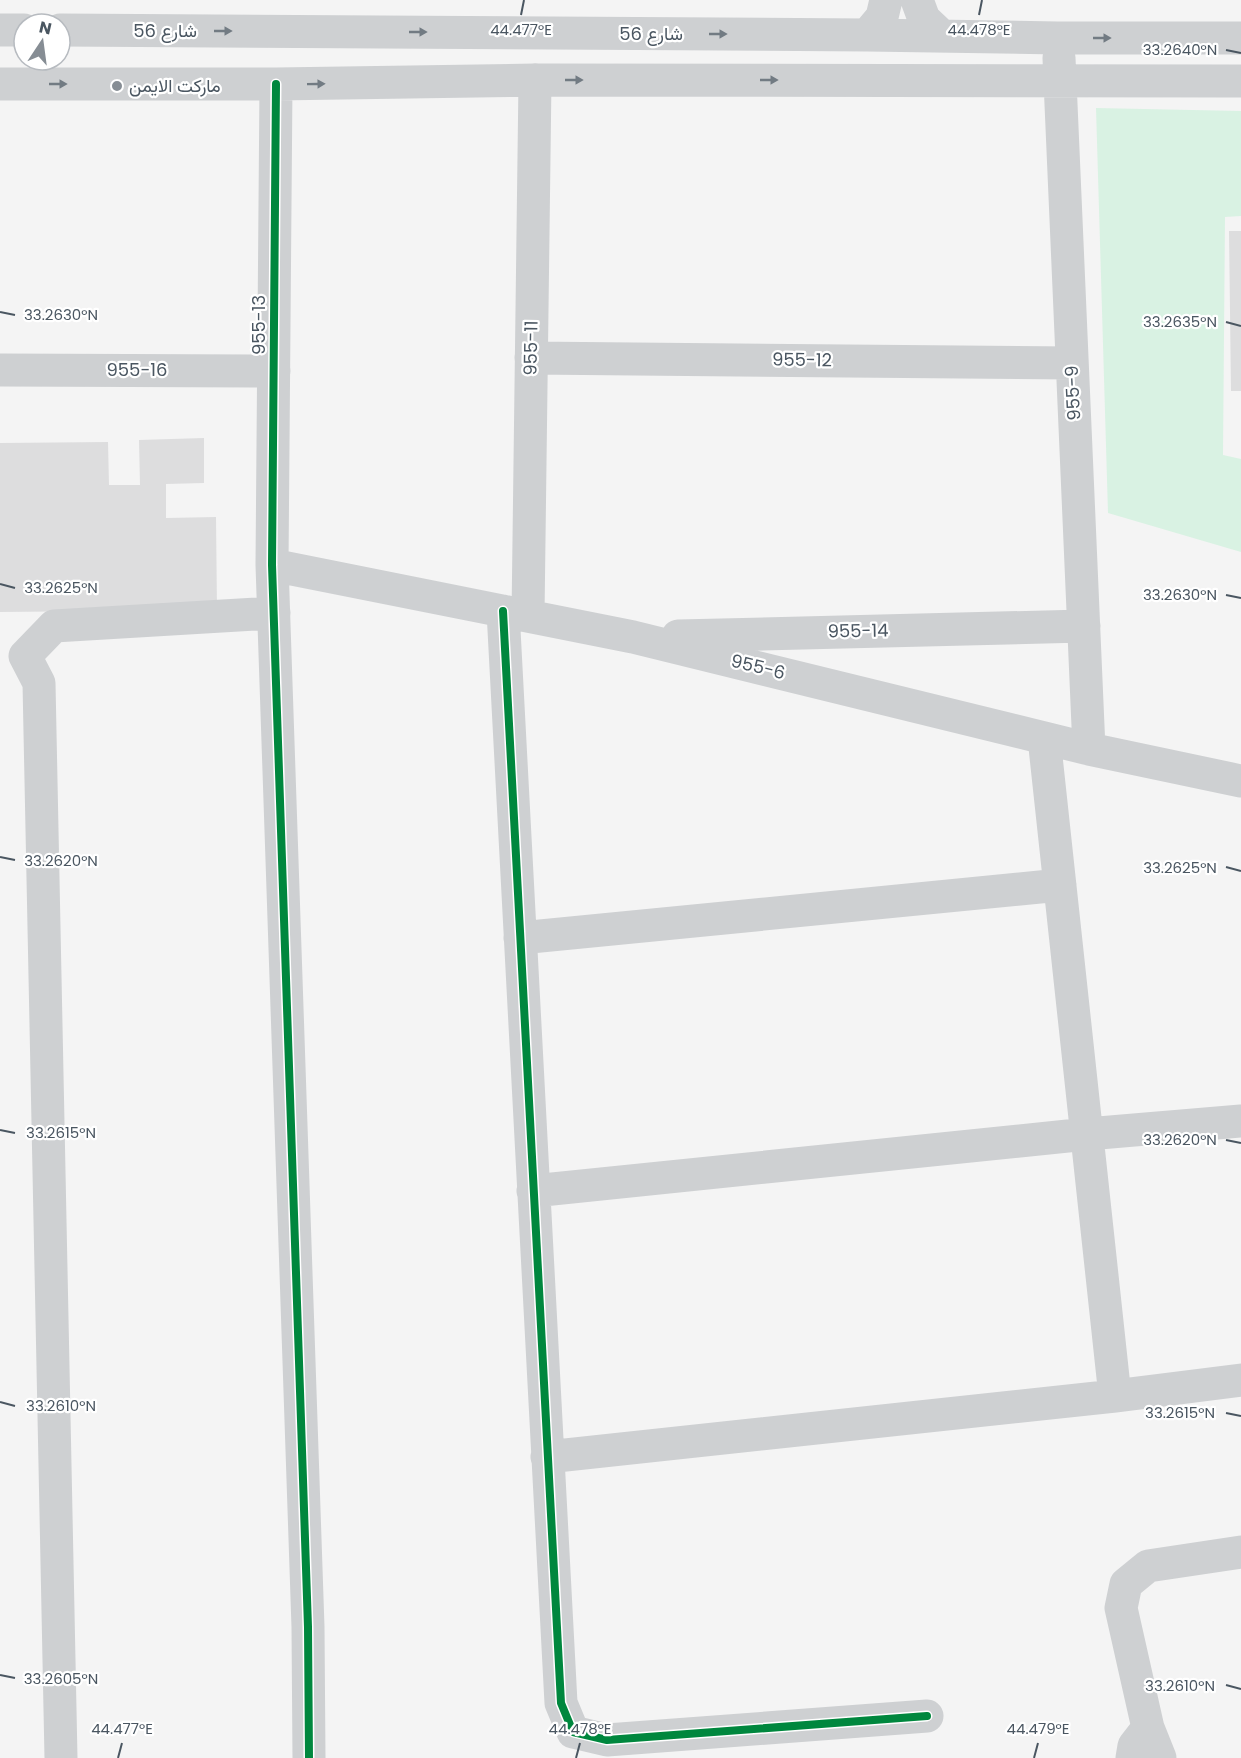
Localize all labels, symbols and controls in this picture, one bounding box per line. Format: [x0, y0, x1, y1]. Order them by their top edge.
north arrow [12, 12, 72, 72]
text: N [37, 15, 54, 40]
street label: شارع 56 [133, 18, 197, 43]
text: 44.477°E [490, 19, 552, 40]
text: 44.478°E [948, 19, 1010, 40]
street label: شارع 56 [619, 21, 683, 46]
one-way arrow [214, 26, 233, 36]
one-way arrow [409, 27, 428, 37]
one-way arrow [709, 29, 728, 39]
one-way arrow [1093, 33, 1112, 43]
text: 33.2640°N [1143, 39, 1217, 60]
place label: ماركت الايمن [129, 73, 221, 98]
one-way arrow [565, 75, 584, 85]
one-way arrow [760, 75, 779, 85]
one-way arrow [49, 79, 68, 89]
marker: ماركت الايمن [110, 79, 124, 93]
one-way arrow [307, 79, 326, 88]
street label: 955-13 [246, 295, 271, 355]
text: 33.2630°N [24, 304, 98, 325]
text: 33.2635°N [1143, 311, 1217, 332]
street label: 955-11 [518, 320, 543, 376]
street label: 955-12 [772, 346, 832, 373]
street label: 955-16 [106, 357, 168, 382]
street label: 955-9 [1059, 365, 1086, 421]
text: 33.2625°N [24, 577, 98, 598]
text: 33.2630°N [1143, 584, 1217, 605]
street label: 955-14 [827, 617, 889, 644]
street label: 955-6 [728, 648, 788, 685]
text: 33.2620°N [24, 850, 98, 871]
text: 33.2625°N [1143, 857, 1217, 878]
text: 33.2615°N [26, 1122, 96, 1143]
text: 33.2620°N [1143, 1129, 1217, 1150]
text: 33.2610°N [26, 1395, 96, 1416]
text: 33.2615°N [1145, 1402, 1215, 1423]
text: 33.2605°N [24, 1668, 98, 1689]
text: 33.2610°N [1145, 1675, 1215, 1696]
text: 44.477°E [91, 1718, 153, 1739]
text: 44.478°E [549, 1718, 611, 1739]
text: 44.479°E [1007, 1718, 1069, 1739]

